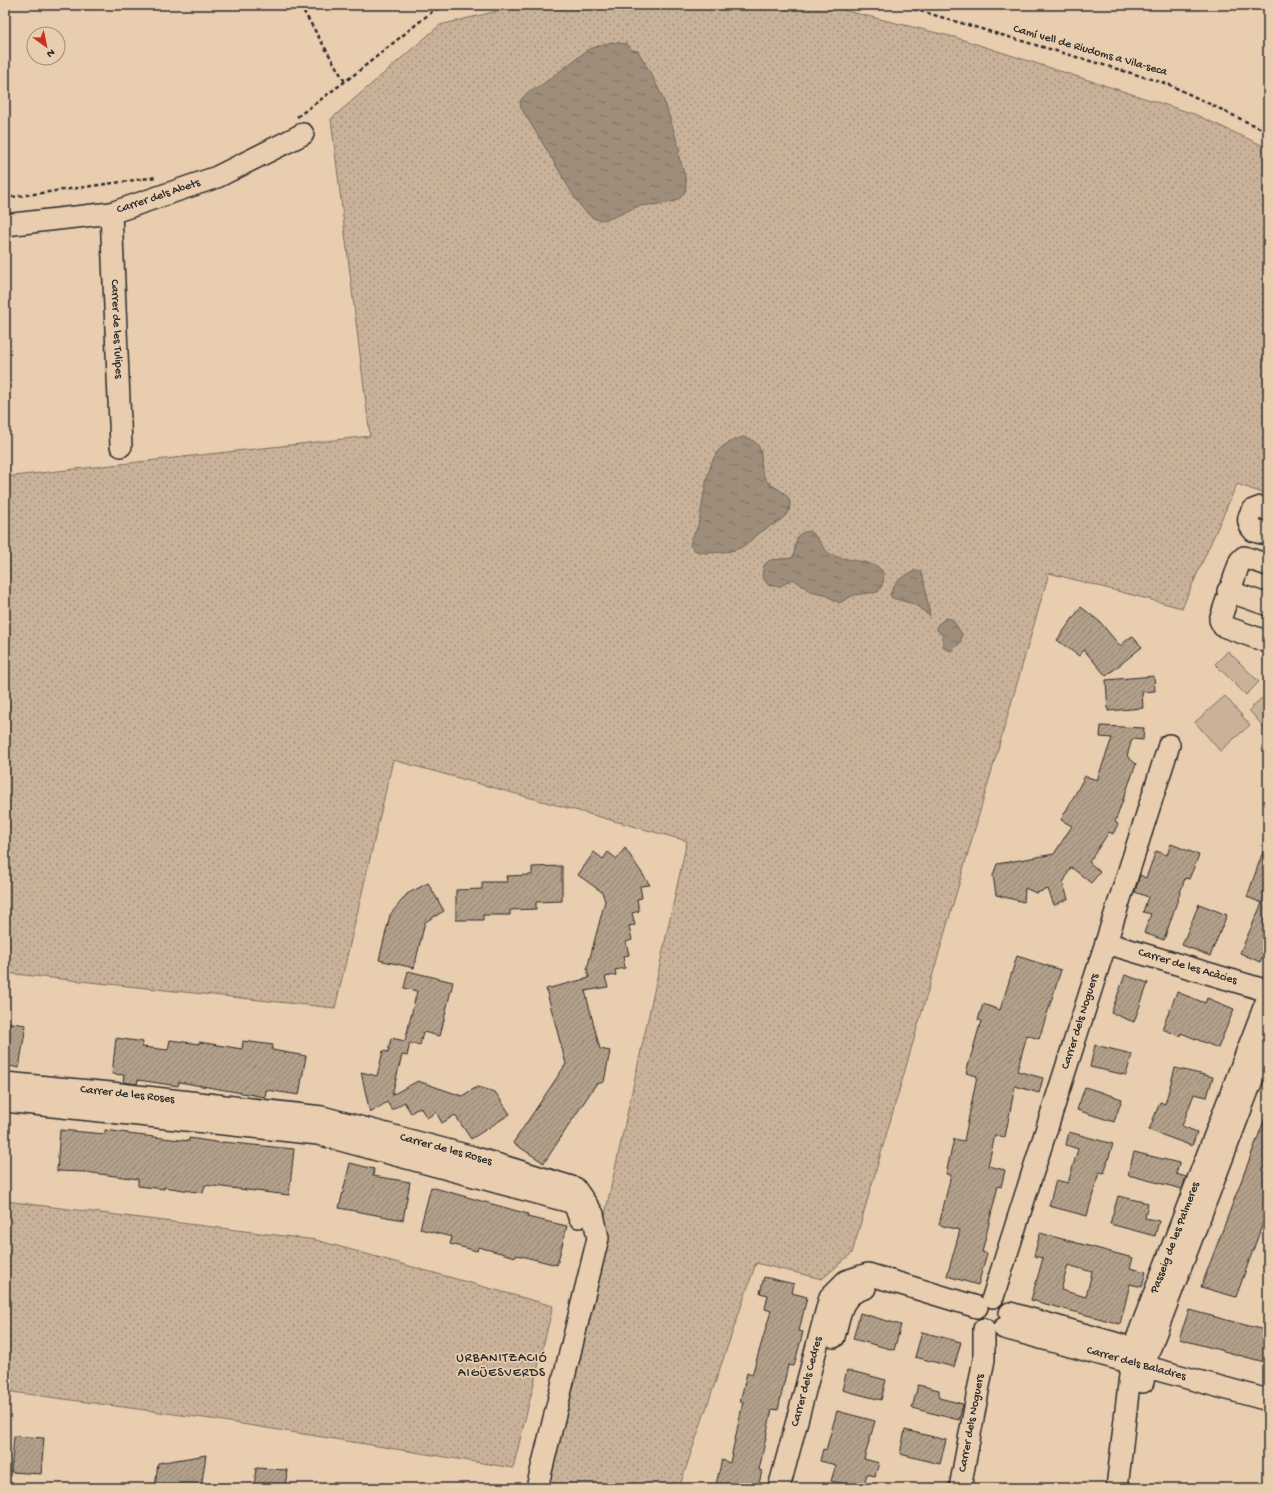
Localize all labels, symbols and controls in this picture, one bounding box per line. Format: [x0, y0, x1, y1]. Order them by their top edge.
street label: Camí vell de Riudoms a Vila-seca [1011, 22, 1169, 80]
north arrow [26, 26, 66, 66]
text: N [44, 46, 57, 60]
street label: Carrer dels Abets [115, 176, 203, 217]
street label: Carrer de les Tulipes [107, 279, 125, 379]
street label: Carrer de les Acàcies [1136, 946, 1239, 989]
street label: Carrer dels Noguers [1059, 972, 1103, 1071]
street label: Carrer de les Roses [80, 1083, 176, 1107]
street label: Carrer de les Roses [398, 1131, 494, 1169]
street label: Passeig de les Palmeres [1148, 1179, 1204, 1297]
street label: Carrer dels Cedres [789, 1335, 826, 1428]
street label: Carrer dels Baladres [1085, 1344, 1188, 1384]
district label: URBANITZACIÓ AIGÜESVERDS [456, 1351, 548, 1381]
street label: Carrer dels Noguers [956, 1372, 988, 1473]

